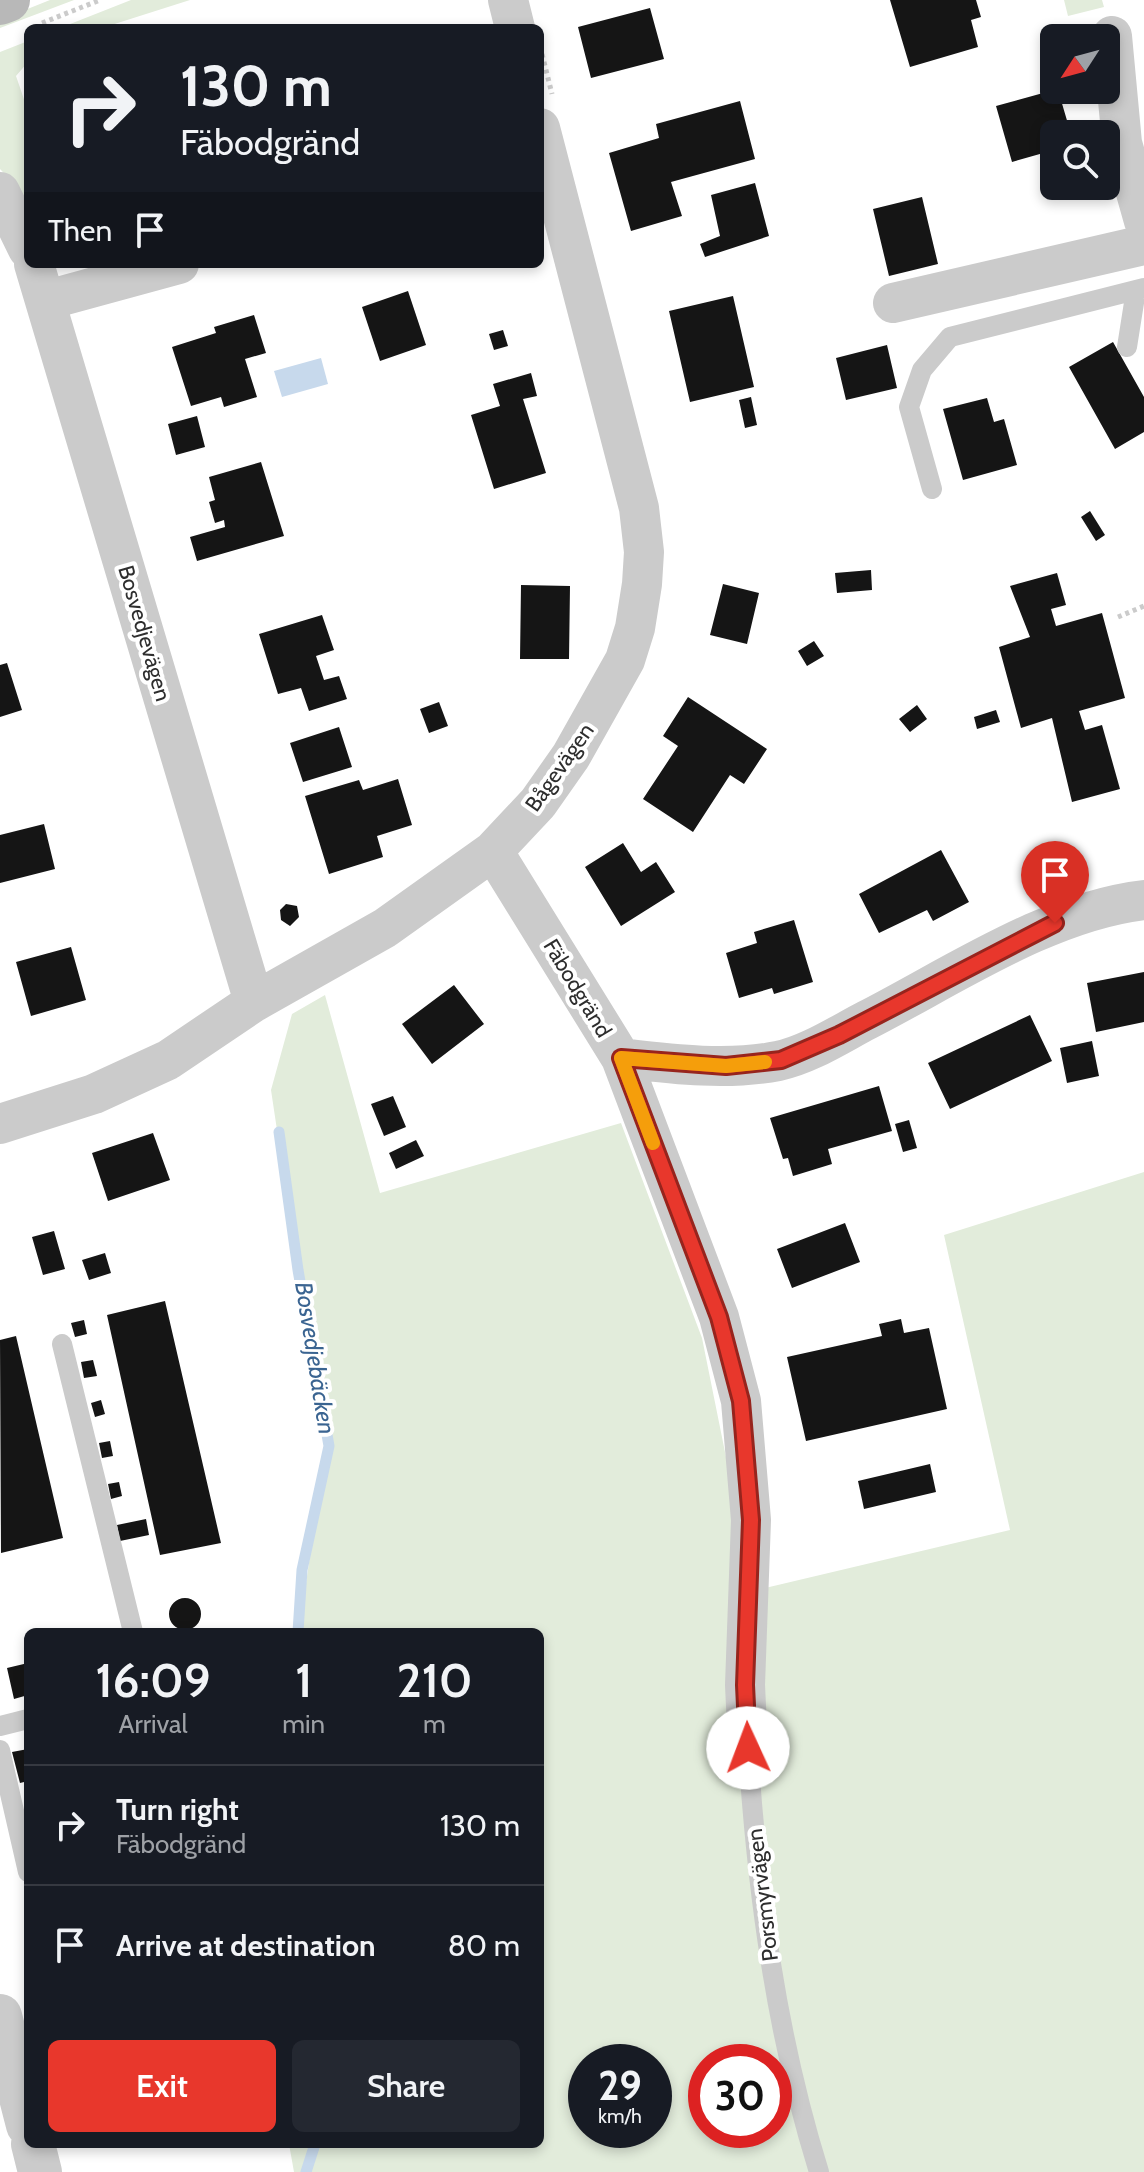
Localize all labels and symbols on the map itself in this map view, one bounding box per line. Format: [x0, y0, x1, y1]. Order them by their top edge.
north arrow [1040, 24, 1120, 104]
street label: Bosvedjevägen [112, 562, 177, 704]
street label: Bågevägen [519, 718, 600, 817]
pin [1021, 841, 1089, 923]
street label: Fäbodgränd [538, 934, 618, 1042]
water label: Bosvedjebäcken [289, 1280, 342, 1436]
position arrow [706, 1706, 790, 1790]
street label: Porsmyrvägen [741, 1827, 784, 1963]
speed limit sign: 30 [688, 2044, 792, 2148]

